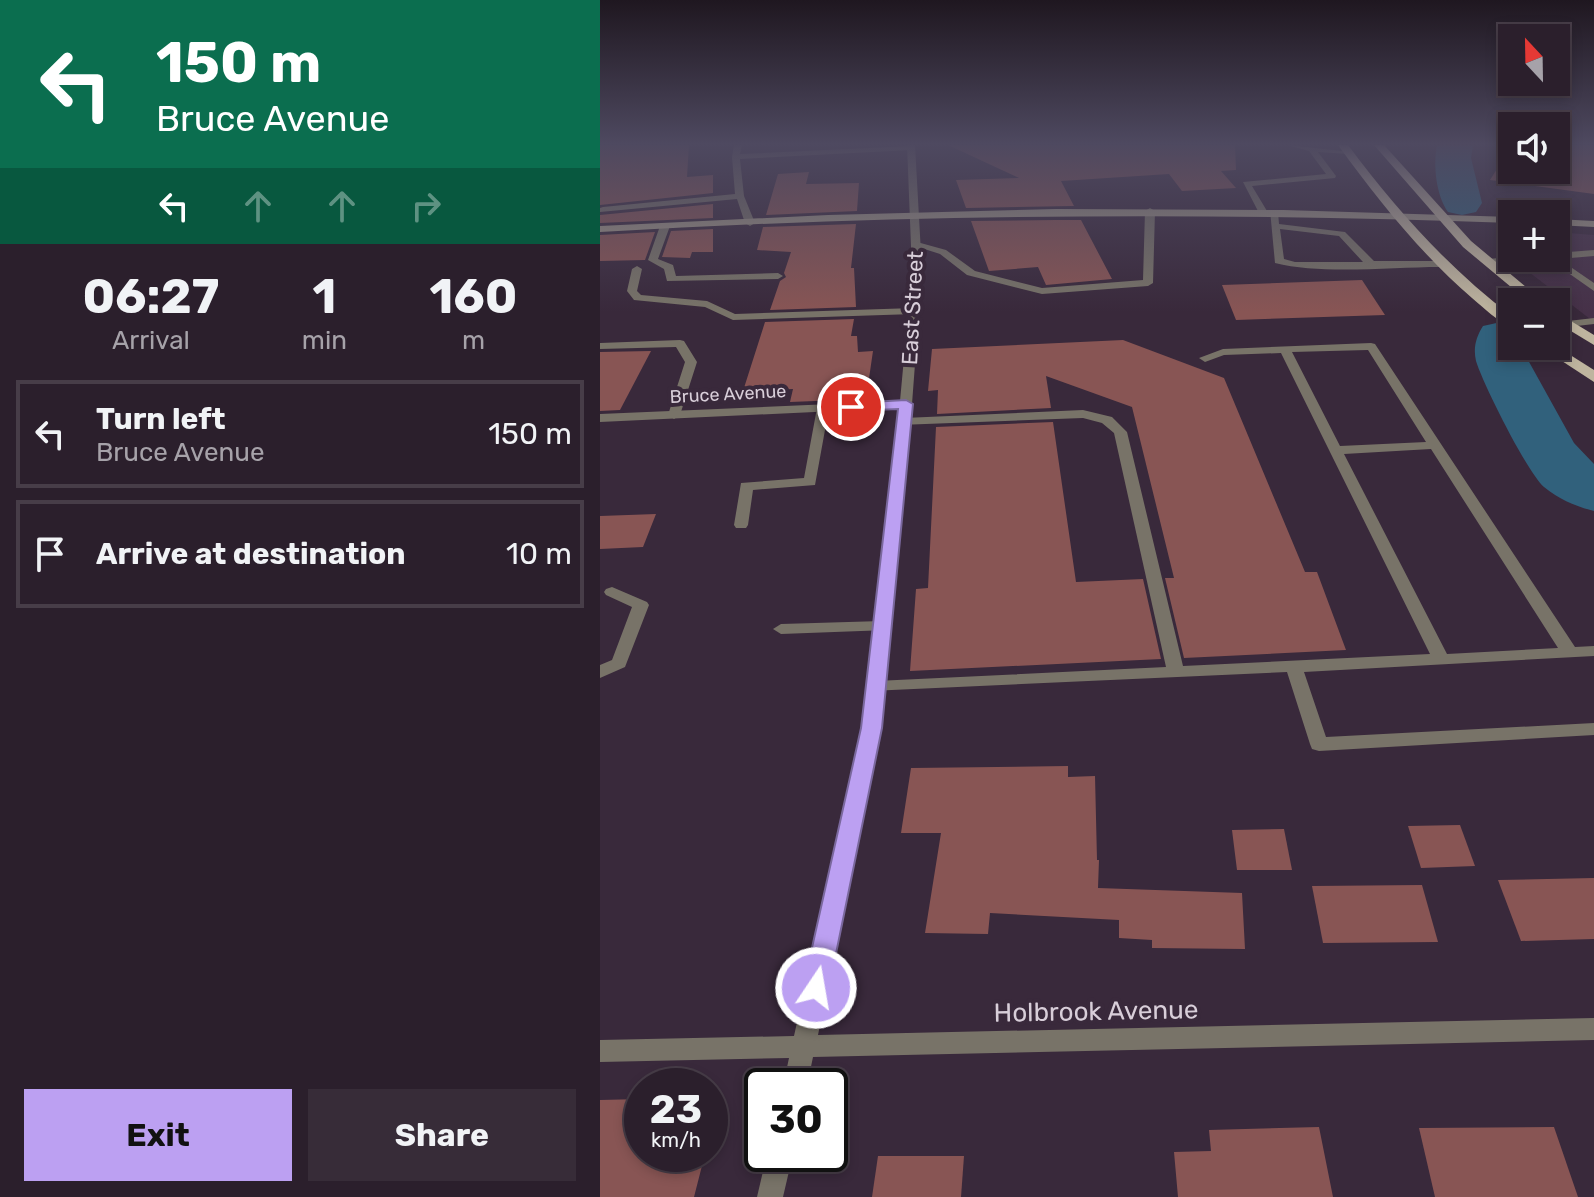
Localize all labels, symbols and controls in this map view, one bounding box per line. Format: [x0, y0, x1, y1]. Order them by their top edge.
north arrow [1498, 24, 1570, 96]
map controls [1498, 24, 1570, 360]
text: 150 m [156, 30, 321, 96]
icon: left [24, 32, 128, 136]
text: Bruce Avenue [156, 97, 389, 140]
button: sound [1498, 112, 1570, 184]
icon: left [152, 184, 196, 228]
icon: ahead [236, 184, 280, 228]
icon: ahead [320, 184, 364, 228]
icon: right [404, 184, 448, 228]
button: + [1498, 200, 1570, 272]
street label: East Street [896, 250, 929, 366]
text: 06:27 [83, 268, 219, 325]
text: 1 [312, 268, 336, 325]
text: 160 [430, 268, 517, 325]
button: − [1498, 288, 1570, 360]
text: Arrival [112, 325, 190, 356]
text: min [302, 325, 347, 356]
text: m [462, 325, 485, 356]
pin [817, 373, 885, 441]
street label: Bruce Avenue [669, 380, 787, 408]
icon: arrive [829, 385, 873, 429]
text: Turn left [96, 401, 226, 437]
icon: left [28, 412, 72, 456]
text: 150 m [488, 416, 572, 452]
text: Bruce Avenue [96, 437, 265, 468]
icon: arrive [28, 532, 72, 576]
text: Arrive at destination [96, 536, 406, 572]
text: 10 m [506, 536, 572, 572]
position arrow [774, 946, 858, 1030]
street label: Holbrook Avenue [993, 994, 1199, 1029]
speed limit sign: 30 [744, 1068, 848, 1172]
text: 23 [650, 1086, 702, 1133]
button: Exit [24, 1089, 292, 1181]
button: Share [308, 1089, 576, 1181]
text: km/h [651, 1128, 701, 1152]

